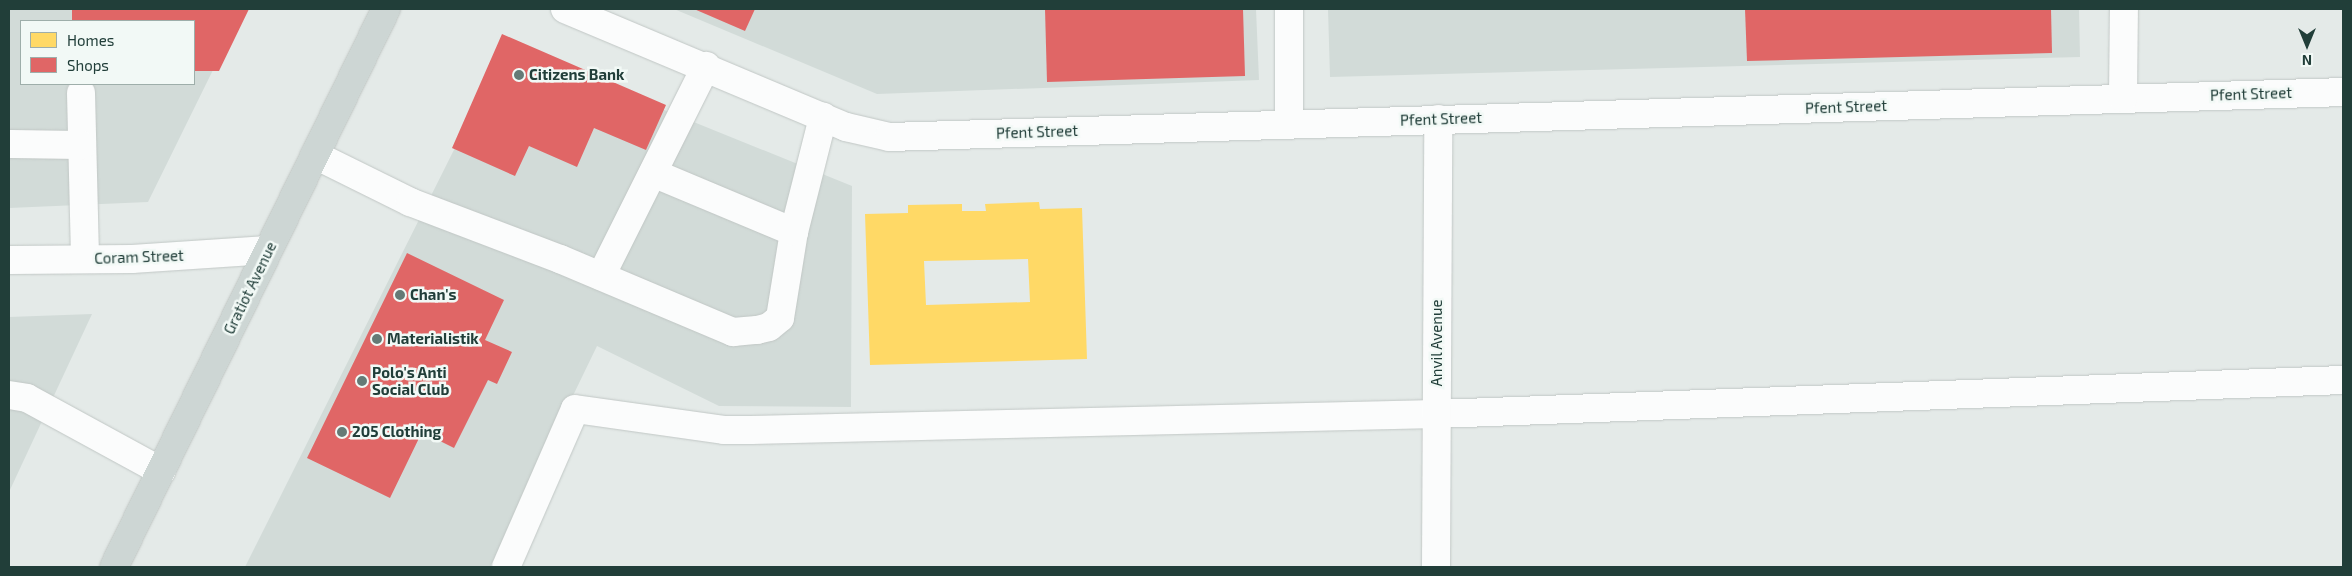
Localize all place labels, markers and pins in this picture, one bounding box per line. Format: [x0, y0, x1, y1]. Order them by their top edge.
place label: Citizens Bank [529, 66, 624, 84]
marker: Citizens Bank [513, 69, 525, 81]
place label: Chan's [410, 286, 456, 304]
marker: Chan's [394, 289, 406, 301]
place label: Materialistik [387, 330, 479, 348]
marker: Materialistik [371, 333, 383, 345]
place label: Polo's Anti Social Club [372, 363, 450, 398]
marker: Polo's Anti Social Club [356, 375, 368, 387]
place label: 205 Clothing [352, 423, 441, 441]
marker: 205 Clothing [336, 426, 348, 438]

